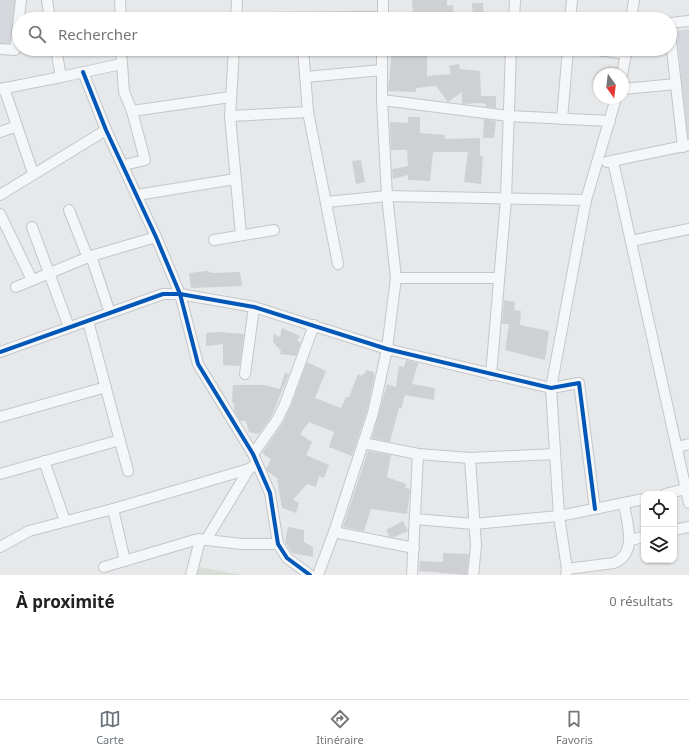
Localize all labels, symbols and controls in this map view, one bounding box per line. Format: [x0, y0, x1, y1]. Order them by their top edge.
search box [12, 12, 677, 56]
icon: search [26, 23, 48, 45]
text: Rechercher [58, 24, 138, 44]
north arrow [593, 68, 629, 104]
map controls [641, 491, 677, 563]
button: locate [641, 491, 677, 527]
button: layers [641, 527, 677, 563]
text: À proximité [16, 590, 115, 613]
text: 0 résultats [609, 592, 673, 610]
tab: Carte [96, 708, 124, 747]
tab: Itinéraire [316, 708, 364, 747]
tab: Favoris [556, 708, 593, 747]

